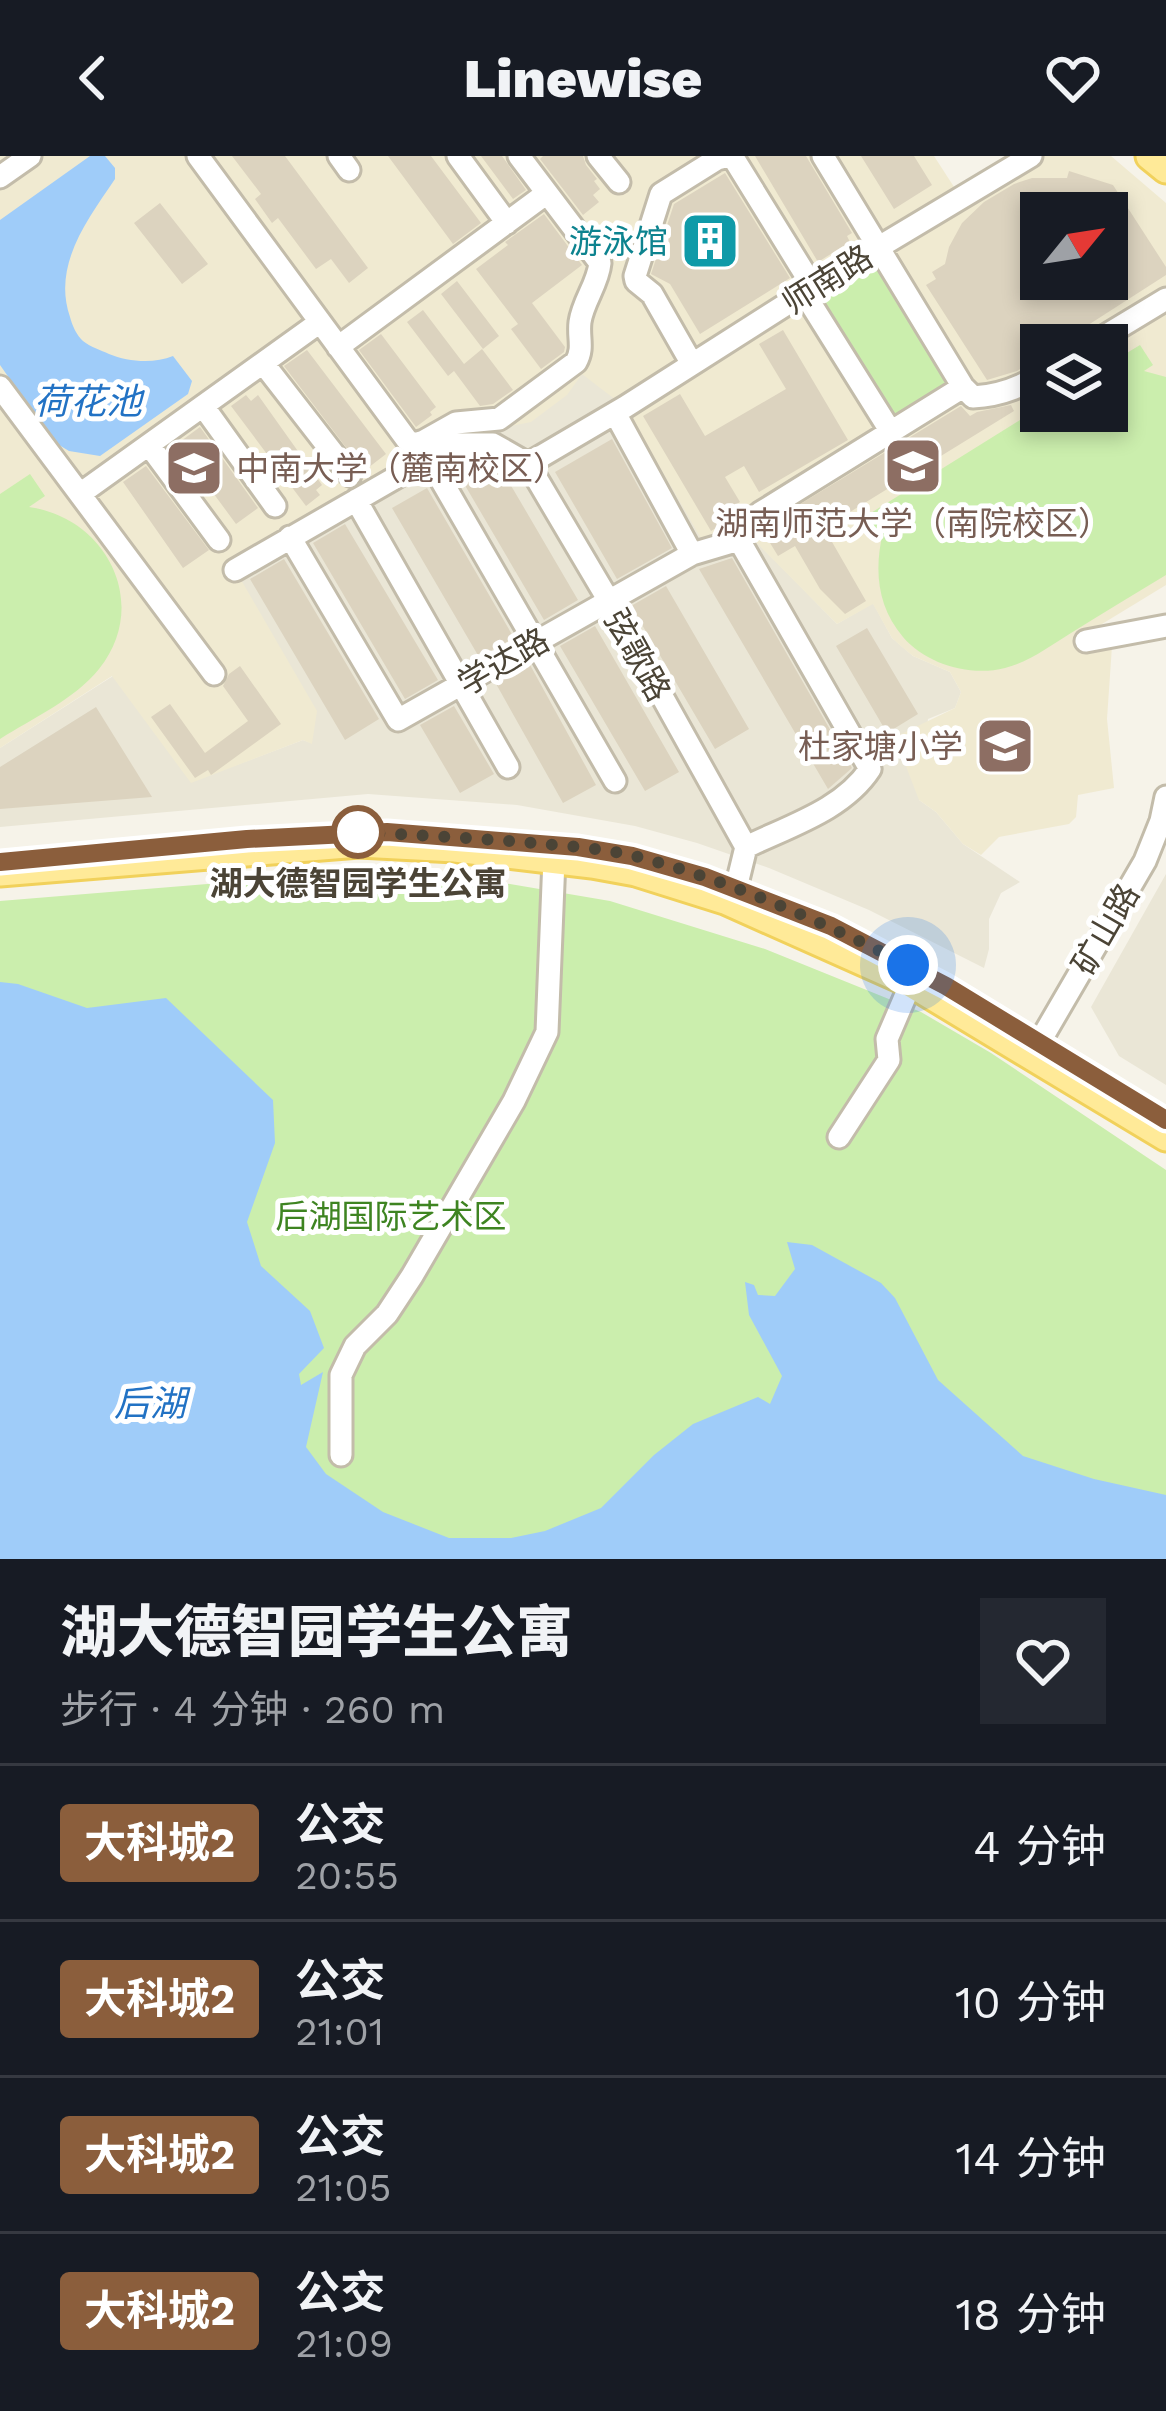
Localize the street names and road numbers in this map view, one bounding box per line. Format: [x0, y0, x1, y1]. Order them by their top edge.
street label: 师南路 [775, 237, 880, 322]
street label: 弦歌路 [597, 602, 679, 708]
street label: 学达路 [451, 620, 556, 703]
street label: 矿山路 [1064, 877, 1147, 982]

